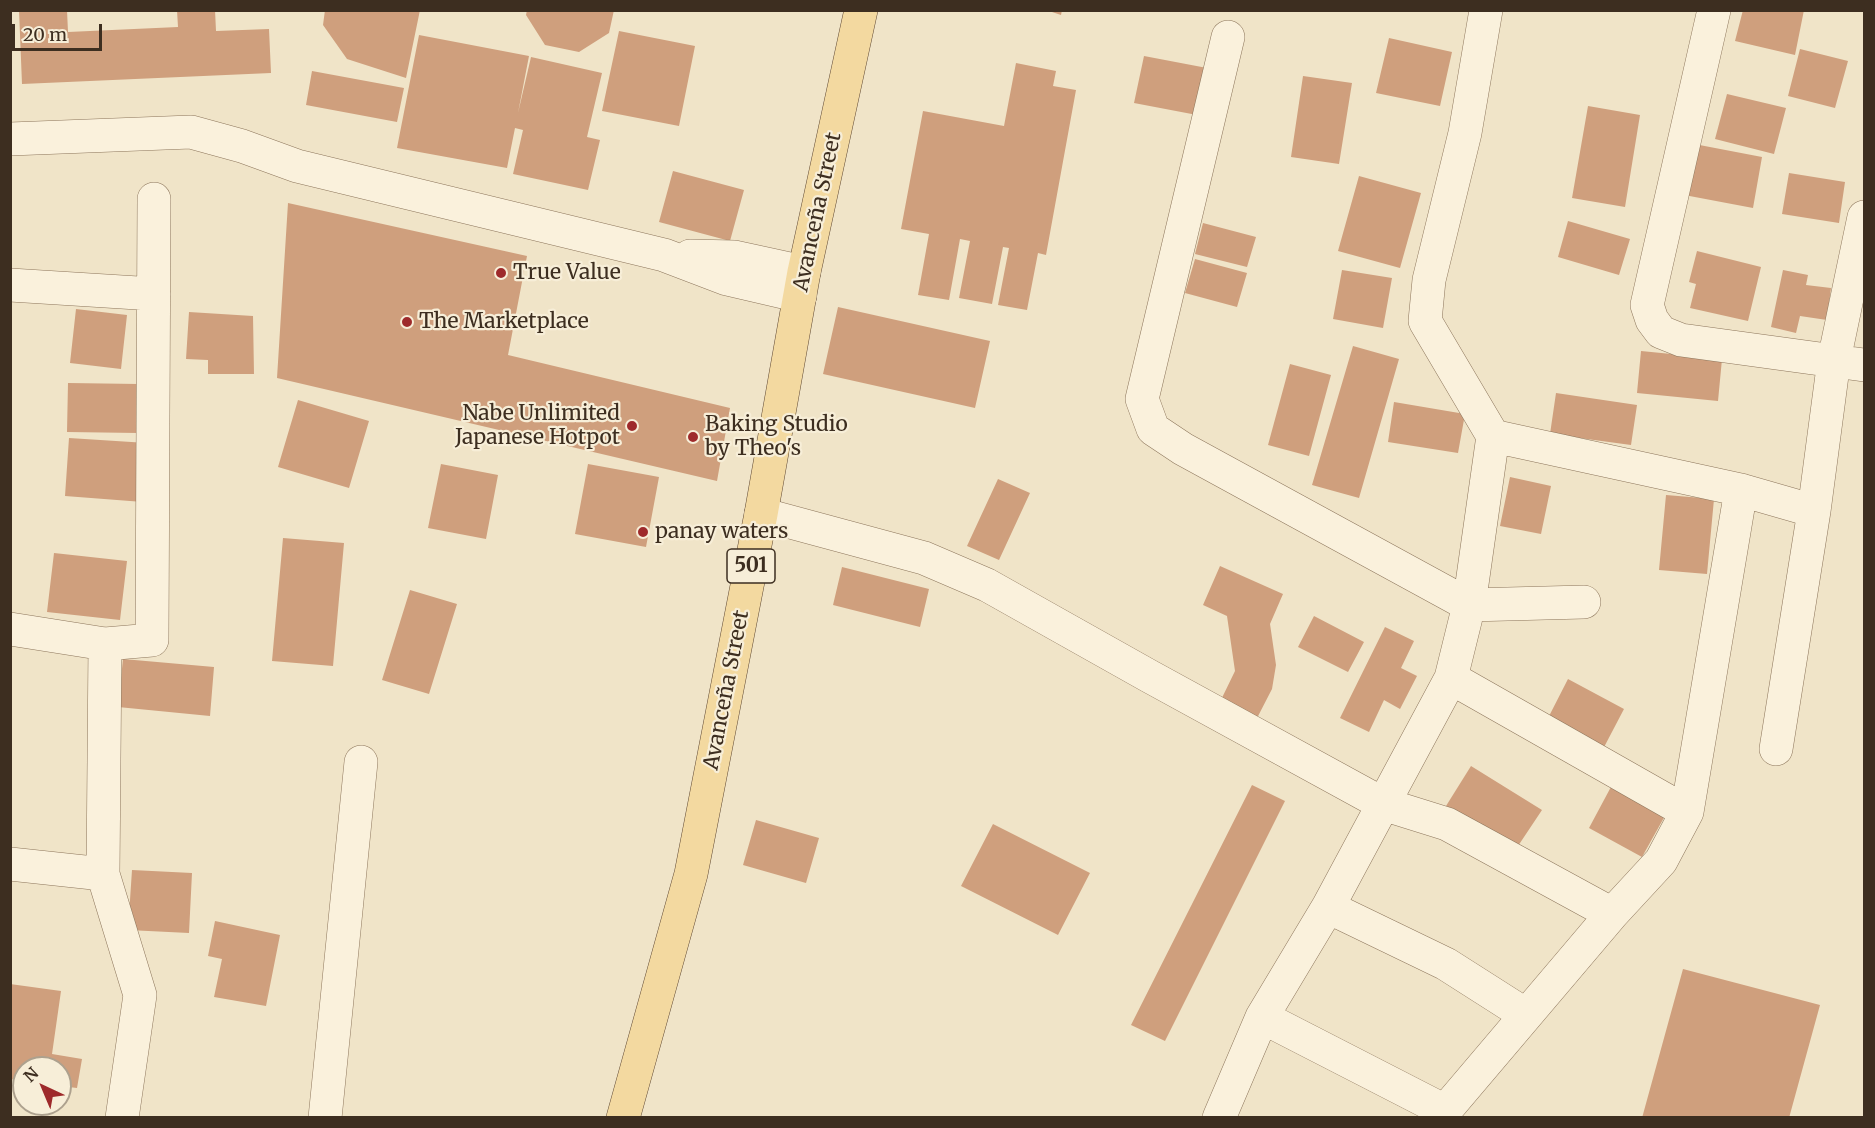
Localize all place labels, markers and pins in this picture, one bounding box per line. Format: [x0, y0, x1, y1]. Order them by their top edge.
place label: True Value [513, 260, 621, 286]
marker: True Value [494, 266, 508, 280]
place label: The Marketplace [419, 309, 589, 335]
marker: The Marketplace [400, 315, 414, 329]
place label: Nabe Unlimited Japanese Hotpot [455, 401, 620, 451]
place label: Baking Studio by Theo's [705, 412, 848, 462]
marker: Nabe Unlimited Japanese Hotpot [625, 419, 639, 433]
marker: Baking Studio by Theo's [686, 430, 700, 444]
place label: panay waters [655, 519, 788, 545]
marker: panay waters [636, 525, 650, 539]

